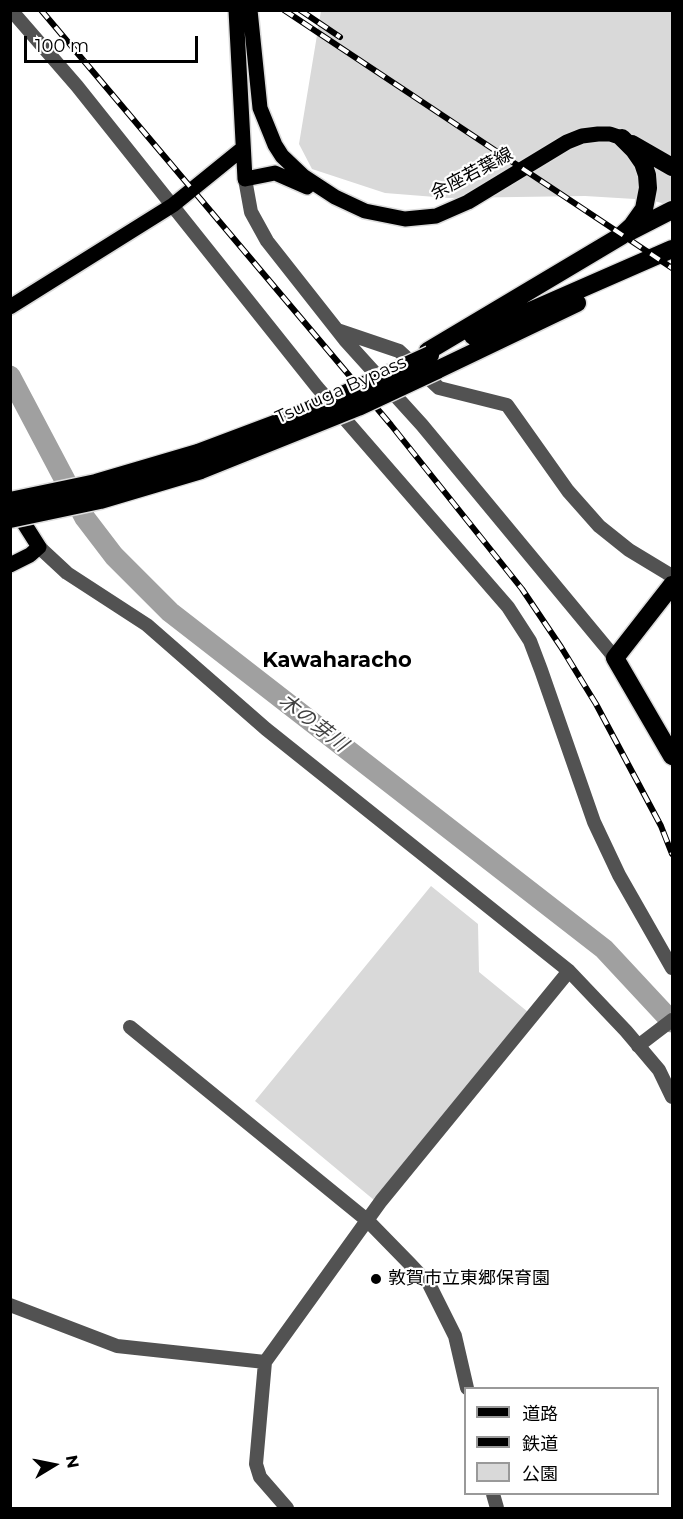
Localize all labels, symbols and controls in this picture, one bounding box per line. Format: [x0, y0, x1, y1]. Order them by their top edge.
scale bar [27, 24, 201, 62]
text: 100 m [35, 35, 89, 57]
street label: 余座若葉線 [427, 143, 517, 205]
street label: Tsuruga Bypass [272, 351, 410, 429]
district label: Kawaharacho [262, 648, 412, 674]
water label: 木の芽川 [274, 689, 352, 757]
place label: 敦賀市立東郷保育園 [388, 1268, 550, 1290]
marker: 敦賀市立東郷保育園 [369, 1272, 383, 1286]
legend [464, 1387, 659, 1495]
text: 道路 [522, 1403, 558, 1425]
text: 鉄道 [522, 1433, 558, 1455]
north arrow [24, 1435, 84, 1495]
text: N [62, 1454, 83, 1470]
text: 公園 [522, 1463, 558, 1485]

